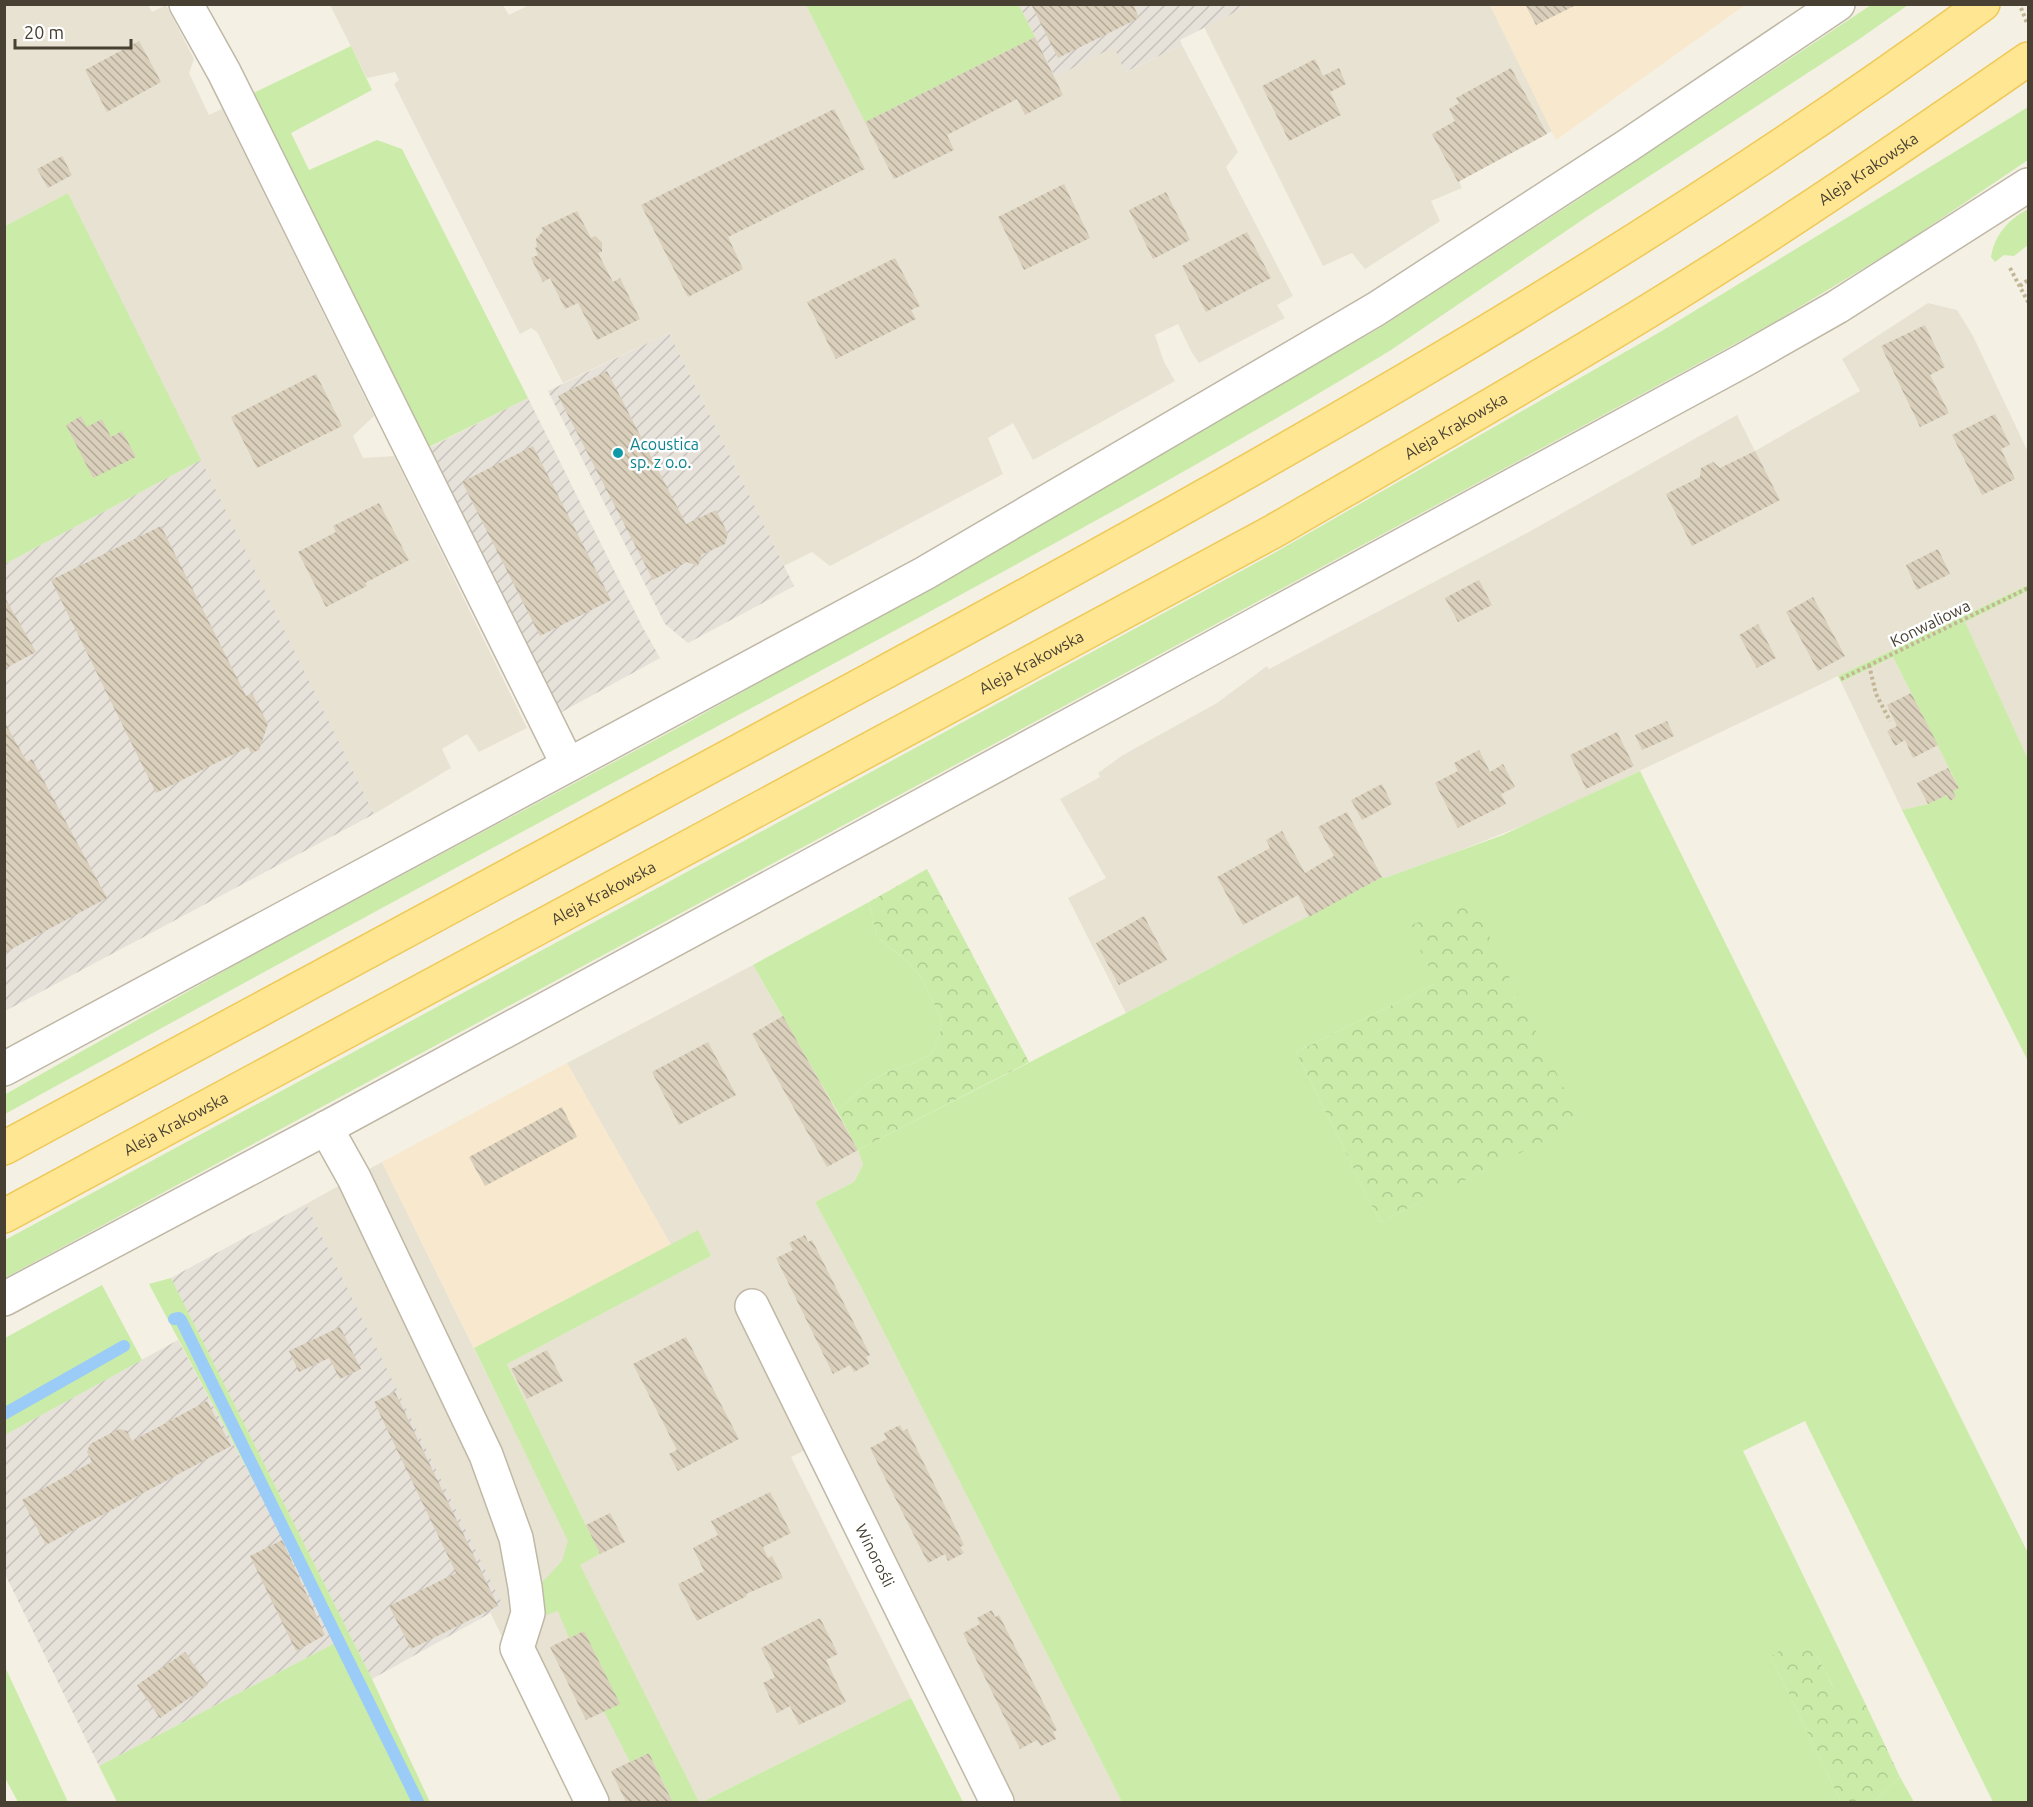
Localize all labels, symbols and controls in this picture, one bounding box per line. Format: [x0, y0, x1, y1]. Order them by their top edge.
scale bar [15, 12, 130, 50]
text: 20 m [24, 22, 64, 42]
street label: Aleja Krakowska [1815, 129, 1921, 209]
street label: Aleja Krakowska [1401, 389, 1510, 463]
place label: Acoustica sp. z o.o. [630, 435, 699, 471]
marker: Acoustica sp. z o.o. [611, 446, 625, 460]
street label: Konwaliowa [1887, 596, 1973, 650]
street label: Aleja Krakowska [976, 627, 1086, 697]
street label: Aleja Krakowska [548, 857, 659, 928]
street label: Aleja Krakowska [120, 1088, 231, 1159]
street label: Winorośli [852, 1521, 898, 1590]

